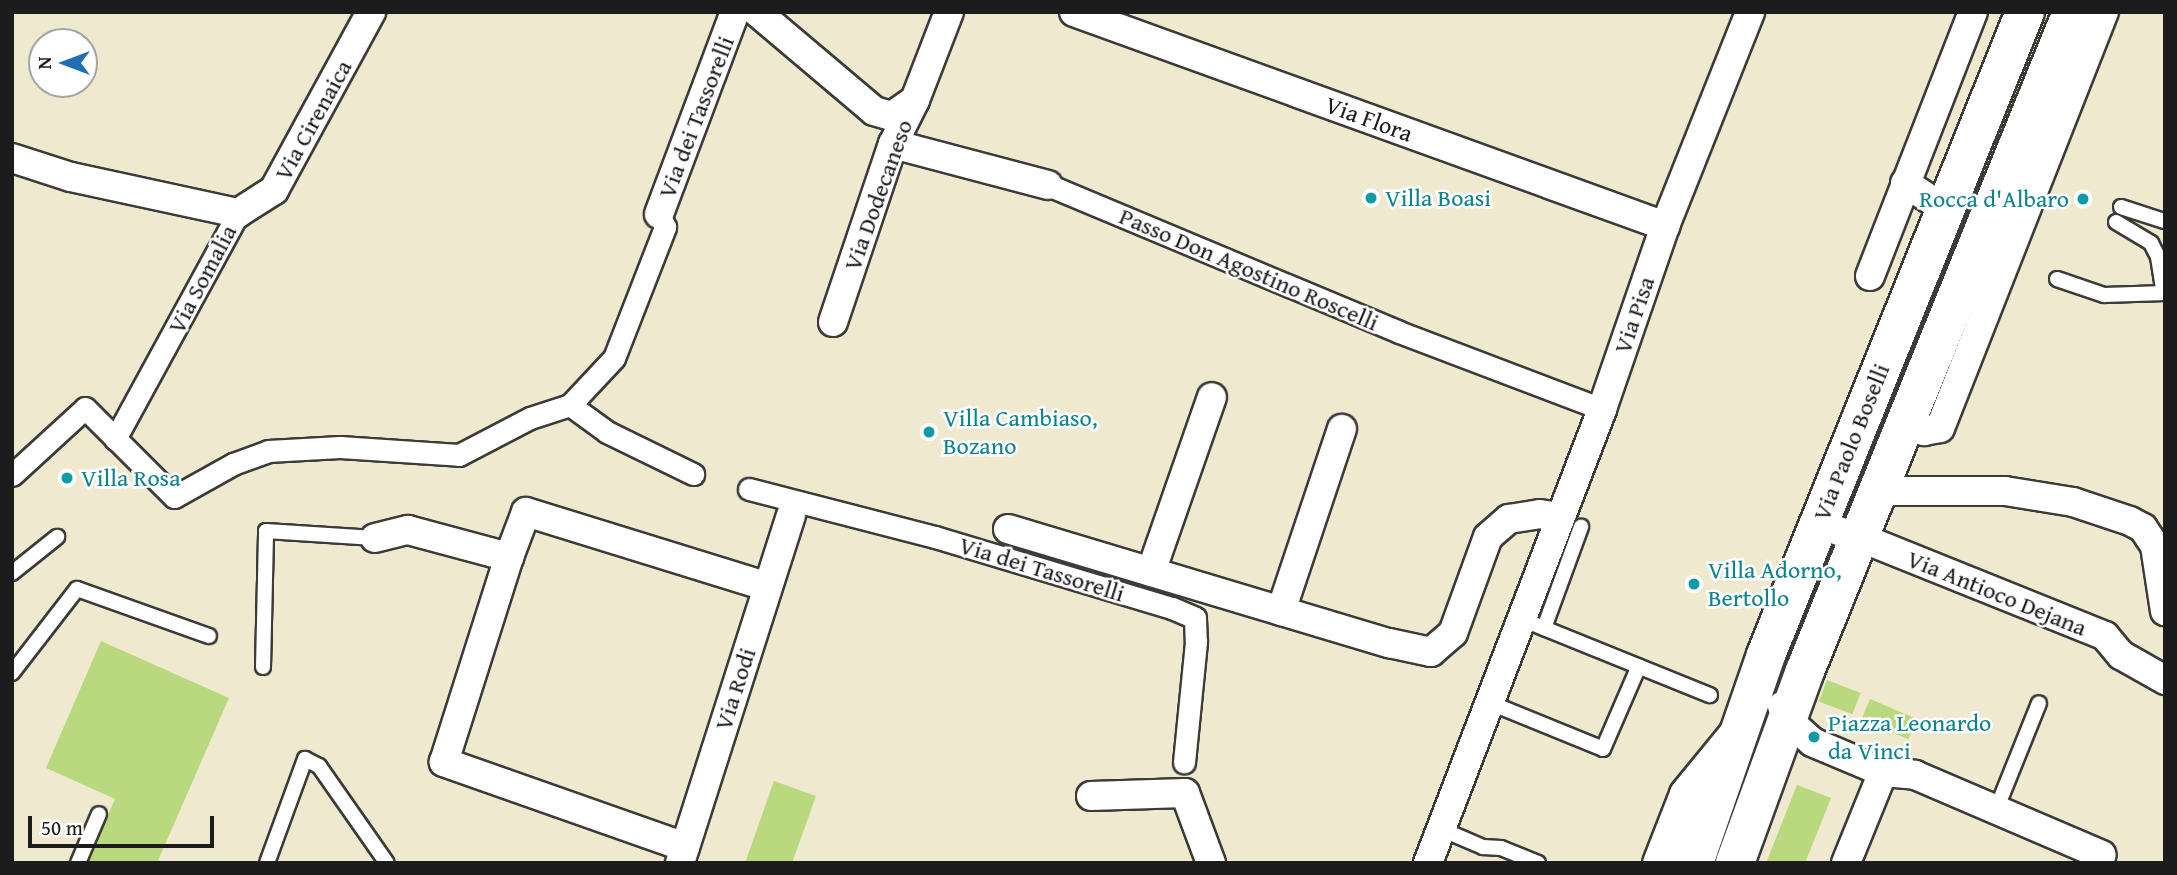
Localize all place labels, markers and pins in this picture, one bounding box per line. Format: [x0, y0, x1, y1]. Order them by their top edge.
place label: Villa Boasi [1385, 184, 1491, 212]
place label: Rocca d'Albaro [1919, 185, 2069, 213]
marker: Villa Boasi [1363, 190, 1379, 206]
marker: Rocca d'Albaro [2075, 191, 2091, 207]
place label: Villa Cambiaso, Bozano [943, 404, 1098, 460]
marker: Villa Cambiaso, Bozano [921, 424, 937, 440]
place label: Villa Rosa [81, 464, 180, 492]
marker: Villa Rosa [59, 470, 75, 486]
place label: Villa Adorno, Bertollo [1708, 556, 1842, 612]
marker: Villa Adorno, Bertollo [1686, 576, 1702, 592]
place label: Piazza Leonardo da Vinci [1828, 709, 1991, 765]
marker: Piazza Leonardo da Vinci [1806, 729, 1822, 745]

